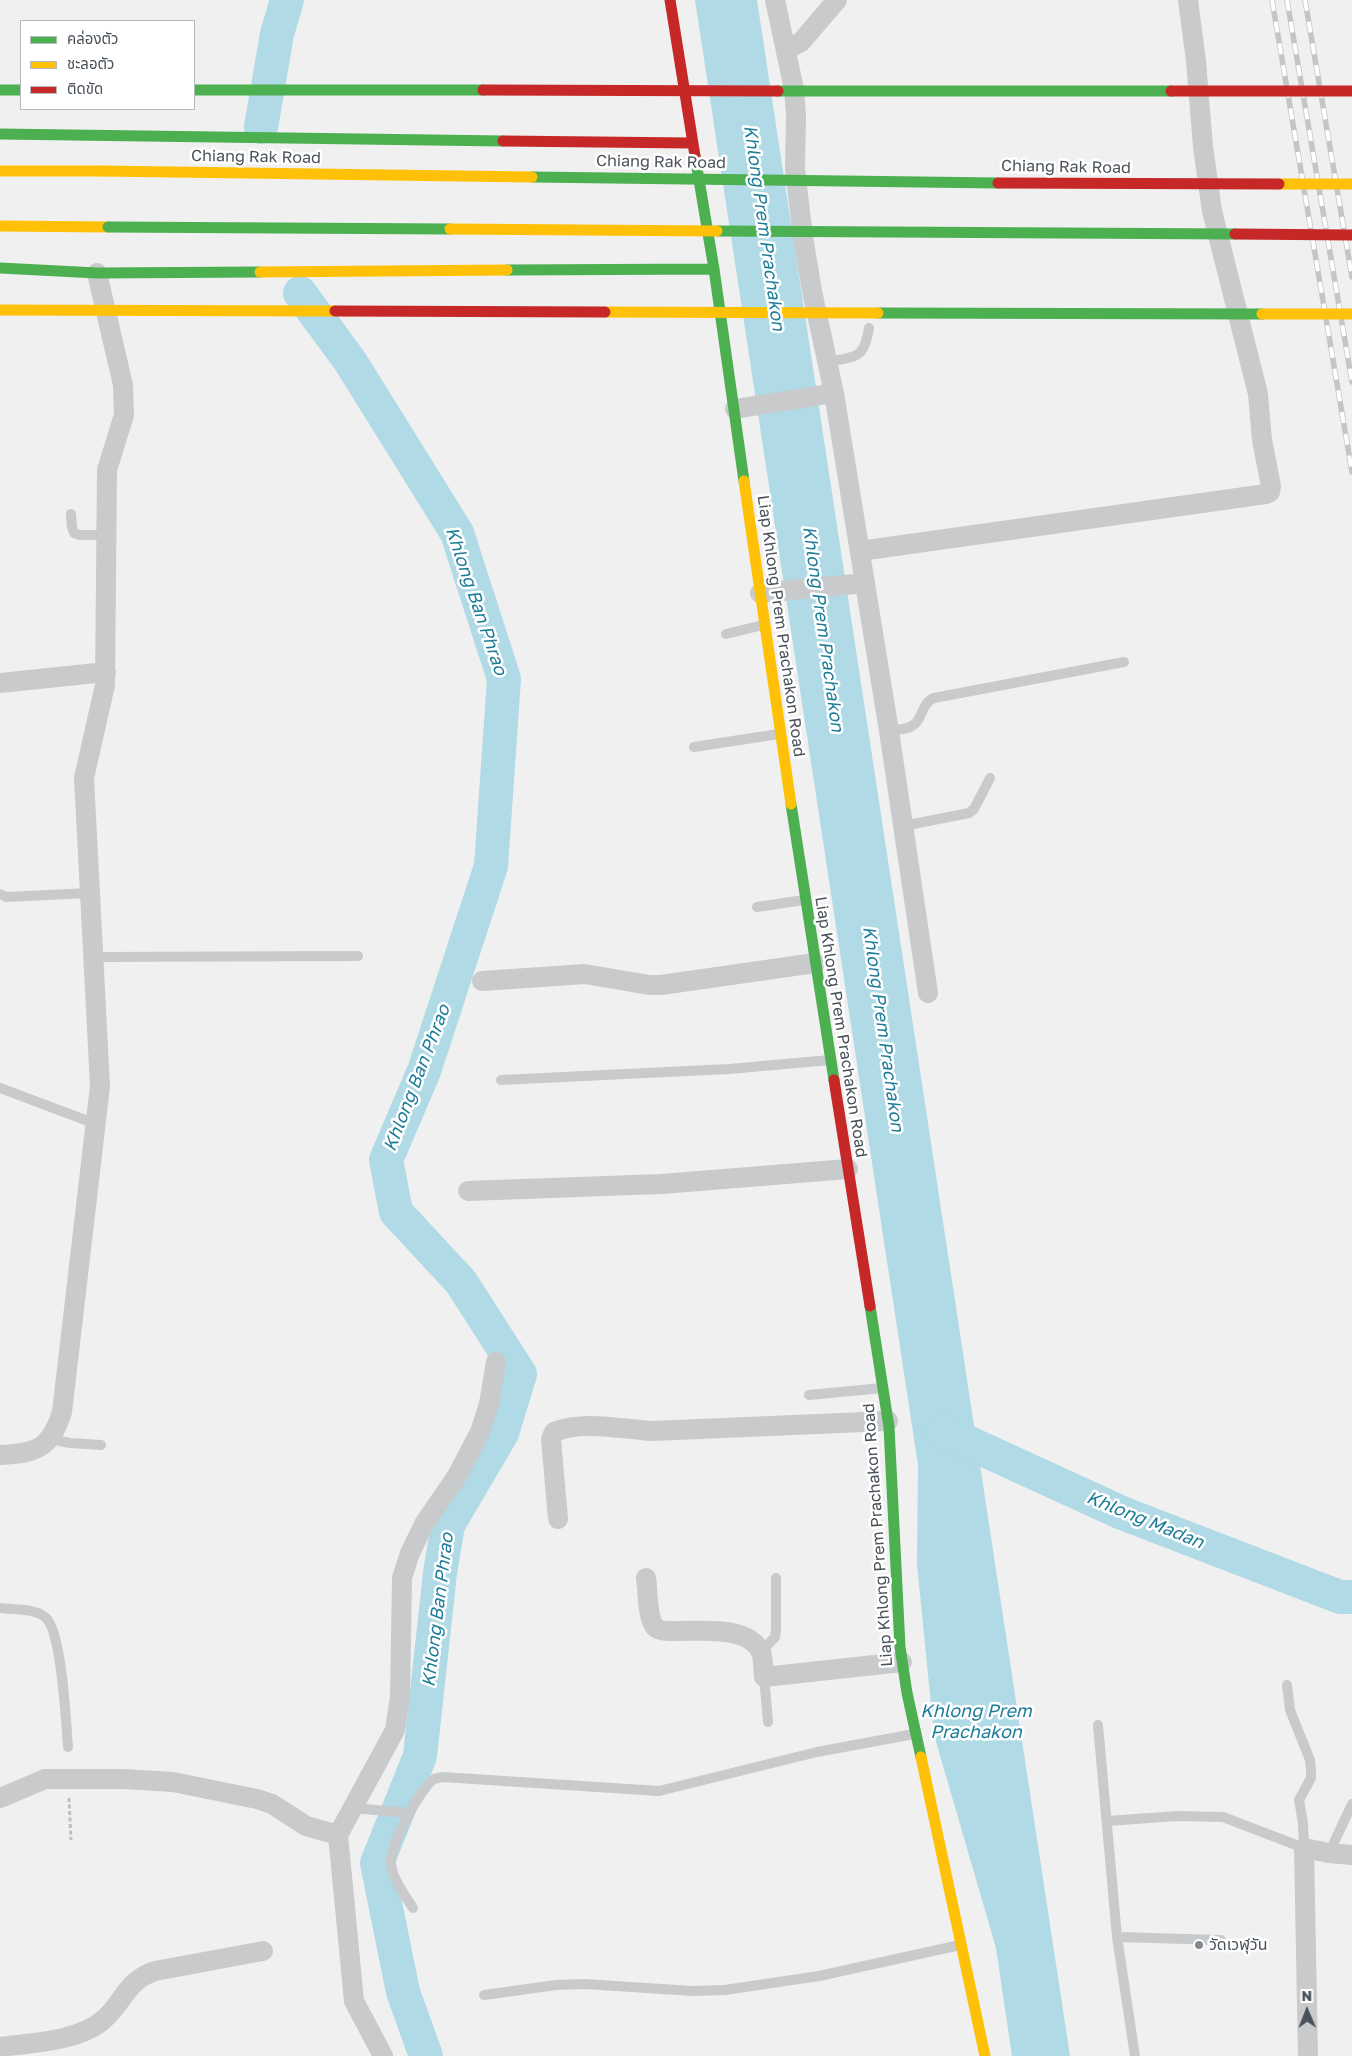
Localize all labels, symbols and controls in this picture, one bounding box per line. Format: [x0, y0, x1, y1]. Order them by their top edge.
legend [20, 20, 195, 110]
text: คล่องตัว [67, 29, 118, 47]
text: ชะลอตัว [67, 54, 114, 72]
text: ติดขัด [67, 79, 103, 97]
water label: Khlong Prem Prachakon [739, 124, 789, 332]
street label: Chiang Rak Road [191, 146, 321, 168]
street label: Chiang Rak Road [596, 151, 726, 173]
street label: Chiang Rak Road [1001, 156, 1131, 178]
street label: Liap Khlong Prem Prachakon Road [753, 494, 809, 758]
water label: Khlong Ban Phrao [441, 524, 511, 678]
water label: Khlong Prem Prachakon [798, 525, 848, 733]
street label: Liap Khlong Prem Prachakon Road [811, 895, 871, 1159]
water label: Khlong Prem Prachakon [858, 925, 908, 1133]
water label: Khlong Ban Phrao [379, 1002, 455, 1154]
street label: Liap Khlong Prem Prachakon Road [859, 1403, 897, 1667]
water label: Khlong Madan [1083, 1487, 1207, 1553]
water label: Khlong Ban Phrao [418, 1532, 458, 1688]
water label: Khlong Prem Prachakon [920, 1700, 1032, 1742]
place label: วัดเวฬุวัน [1209, 1935, 1268, 1955]
marker: วัดเวฬุวัน [1193, 1939, 1205, 1951]
north arrow [1282, 1986, 1332, 2036]
text: N [1301, 1987, 1312, 2004]

